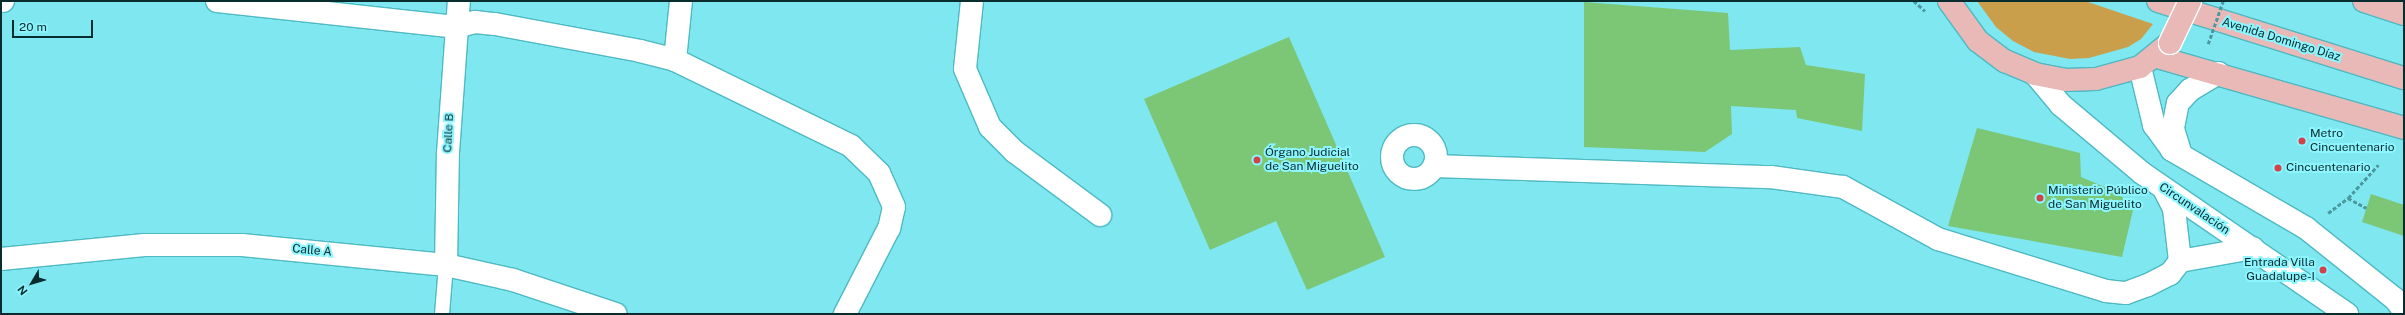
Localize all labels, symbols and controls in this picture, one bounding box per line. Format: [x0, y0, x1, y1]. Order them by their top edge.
scale bar [14, 12, 95, 38]
street label: Avenida Domingo Díaz [2220, 15, 2342, 65]
text: 20 m [19, 20, 47, 34]
street label: Calle B [441, 113, 457, 153]
place label: Metro Cincuentenario [2310, 127, 2394, 155]
marker: Metro Cincuentenario [2297, 136, 2307, 146]
place label: Órgano Judicial de San Miguelito [1265, 146, 1359, 174]
marker: Órgano Judicial de San Miguelito [1252, 155, 1262, 165]
place label: Cincuentenario [2286, 161, 2370, 175]
marker: Cincuentenario [2273, 163, 2283, 173]
street label: Circunvalación [2156, 180, 2232, 238]
place label: Ministerio Público de San Miguelito [2048, 184, 2148, 212]
marker: Ministerio Público de San Miguelito [2035, 193, 2045, 203]
street label: Calle A [292, 242, 332, 260]
place label: Entrada Villa Guadalupe-I [2244, 256, 2315, 284]
north arrow [12, 263, 52, 303]
marker: Entrada Villa Guadalupe-I [2318, 265, 2328, 275]
text: N [15, 283, 30, 297]

